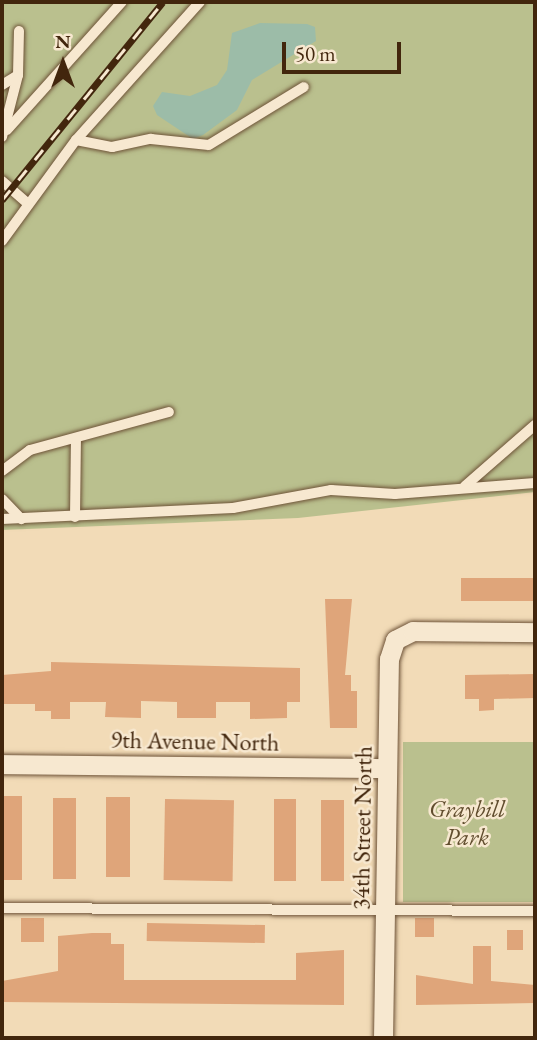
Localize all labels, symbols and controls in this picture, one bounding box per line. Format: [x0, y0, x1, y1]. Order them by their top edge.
north arrow [28, 28, 98, 98]
scale bar [285, 28, 404, 72]
text: N [55, 29, 71, 54]
text: 50 m [295, 40, 336, 67]
street label: 9th Avenue North [110, 725, 280, 757]
street label: 34th Street North [346, 746, 378, 910]
park label: Graybill Park [429, 795, 505, 851]

